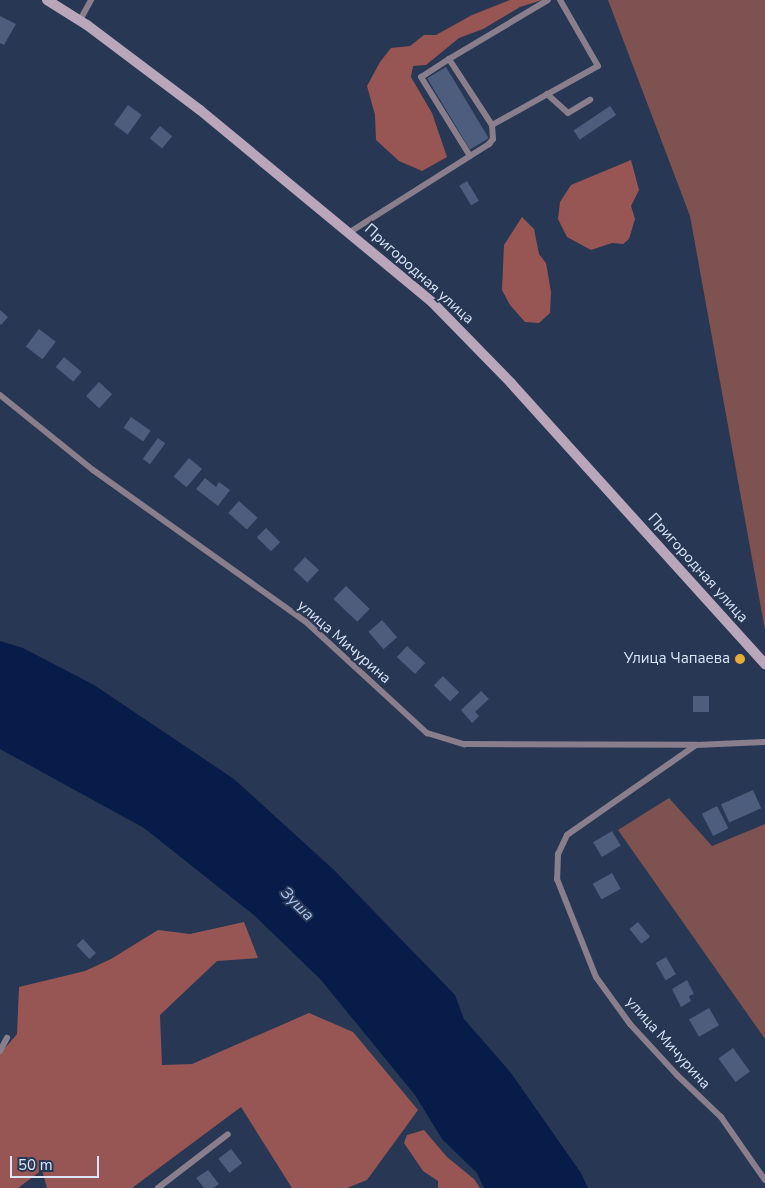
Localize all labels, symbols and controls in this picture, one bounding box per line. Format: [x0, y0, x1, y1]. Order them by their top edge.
street label: Пригородная улица [361, 220, 477, 328]
street label: Пригородная улица [644, 510, 752, 626]
street label: улица Мичурина [294, 597, 394, 687]
place label: Улица Чапаева [624, 650, 730, 668]
marker: Улица Чапаева [734, 653, 746, 665]
water label: Зуша [276, 883, 318, 925]
street label: улица Мичурина [622, 993, 714, 1093]
scale bar [12, 1146, 101, 1178]
text: 50 m [18, 1155, 53, 1175]

